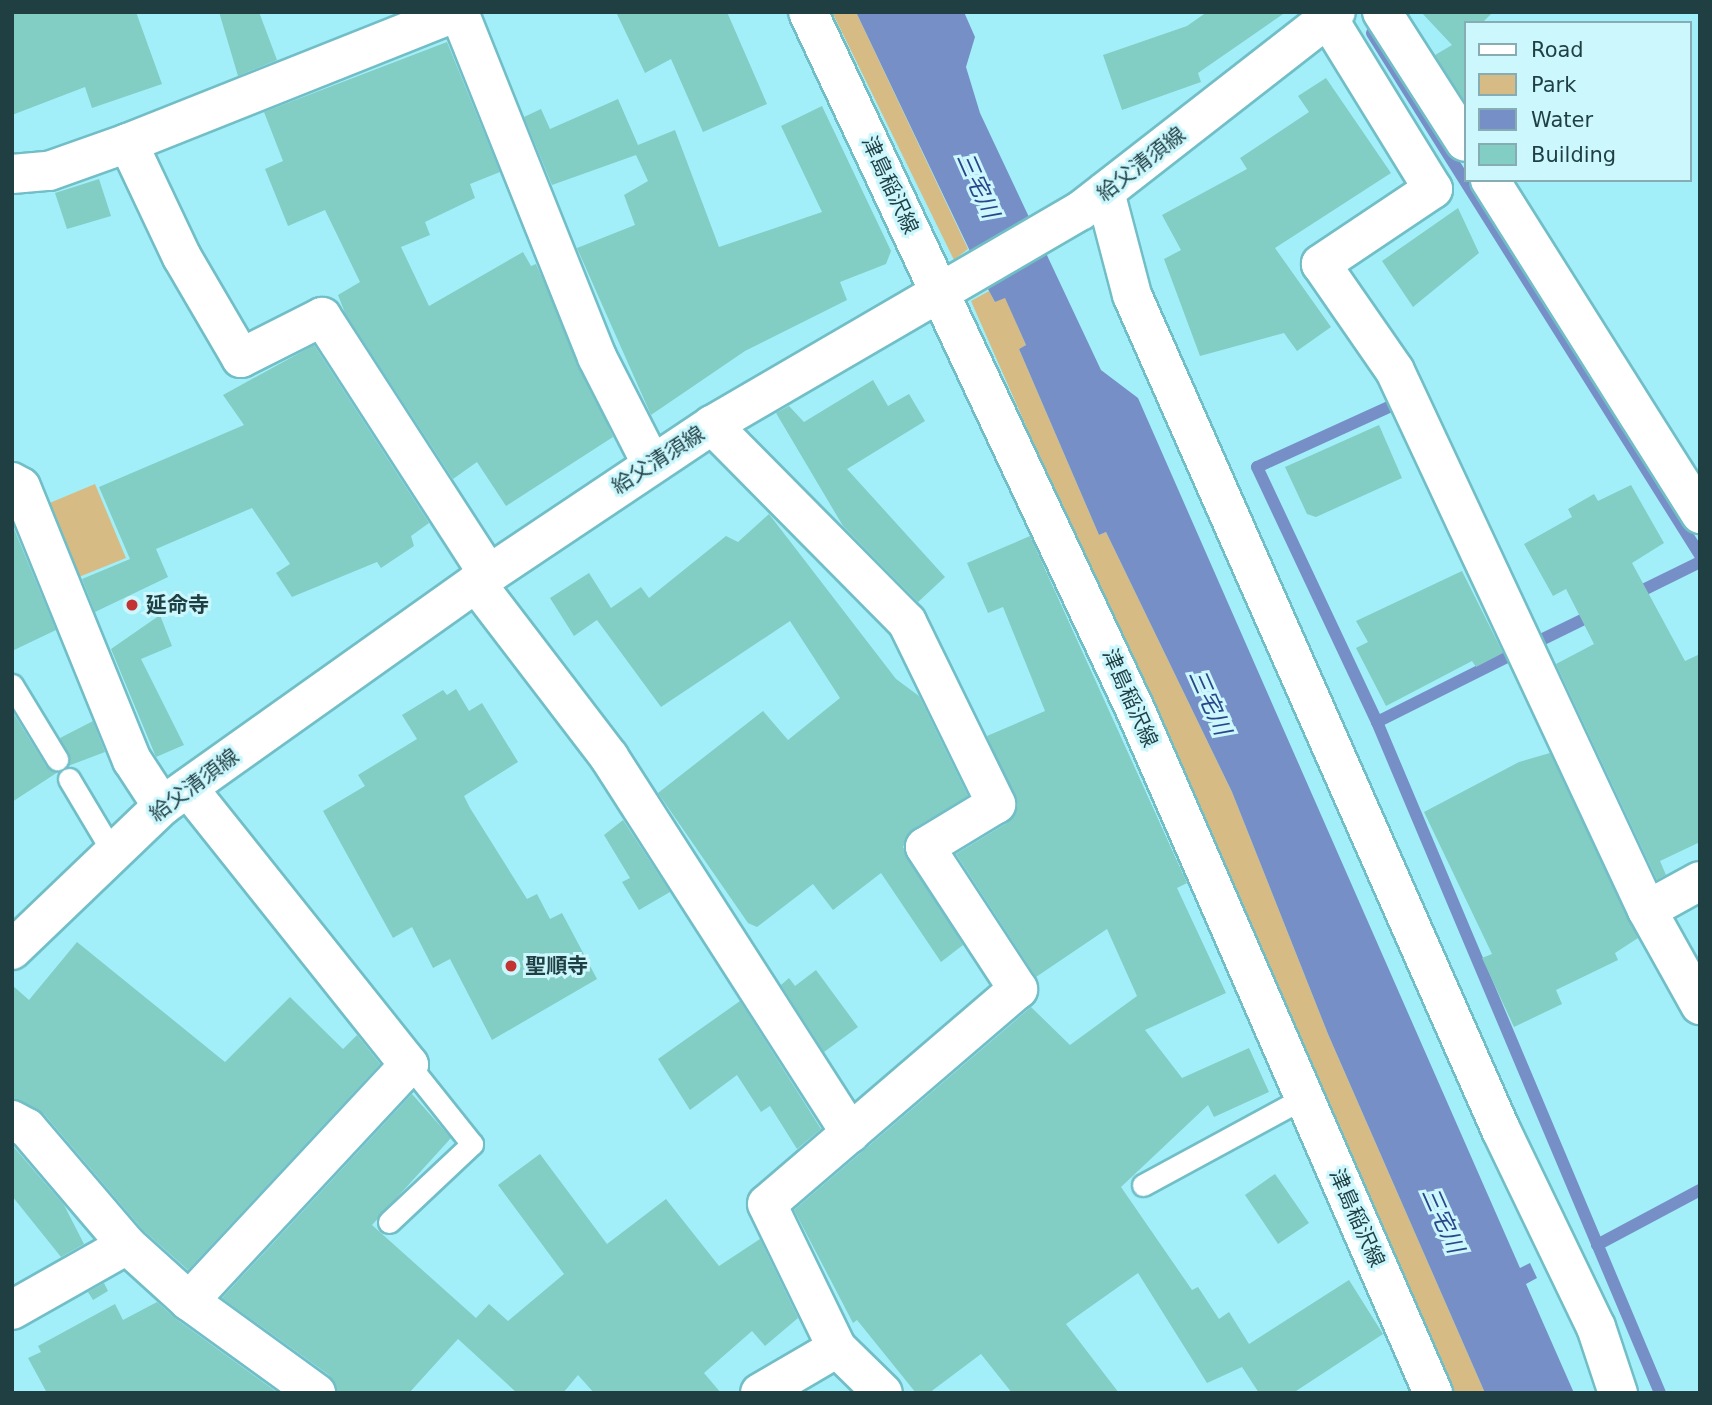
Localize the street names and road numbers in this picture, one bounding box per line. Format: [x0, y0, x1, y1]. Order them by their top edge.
street label: 給父清須線 [1092, 122, 1190, 206]
street label: 津島稲沢線 [856, 132, 924, 238]
street label: 給父清須線 [607, 421, 709, 499]
street label: 津島稲沢線 [1097, 645, 1163, 751]
street label: 給父清須線 [144, 743, 244, 827]
street label: 津島稲沢線 [1324, 1165, 1390, 1271]

